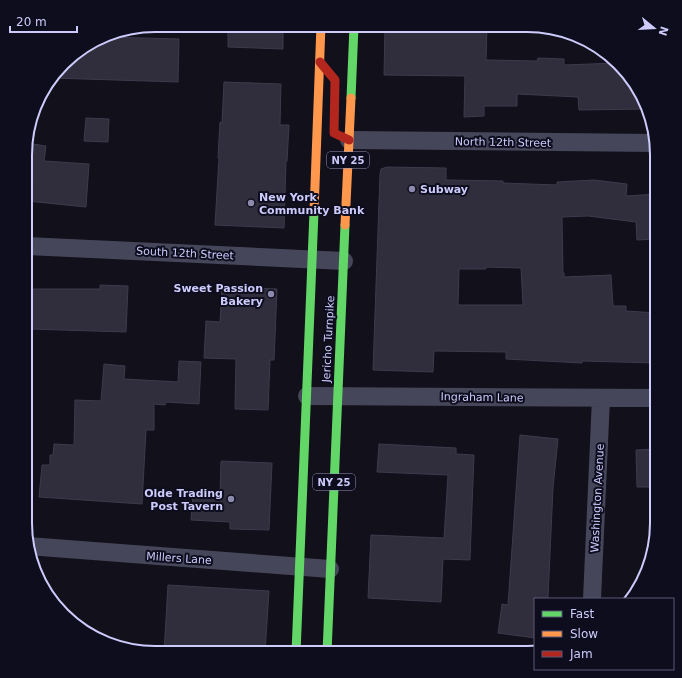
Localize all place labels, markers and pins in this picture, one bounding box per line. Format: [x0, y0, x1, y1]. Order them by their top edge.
place label: Subway [420, 183, 468, 196]
marker: Subway [407, 184, 417, 194]
place label: New York Community Bank [259, 191, 365, 217]
marker: New York Community Bank [246, 198, 256, 208]
place label: Sweet Passion Bakery [173, 282, 263, 308]
marker: Sweet Passion Bakery [266, 289, 276, 299]
place label: Olde Trading Post Tavern [144, 487, 223, 513]
marker: Olde Trading Post Tavern [226, 494, 236, 504]

